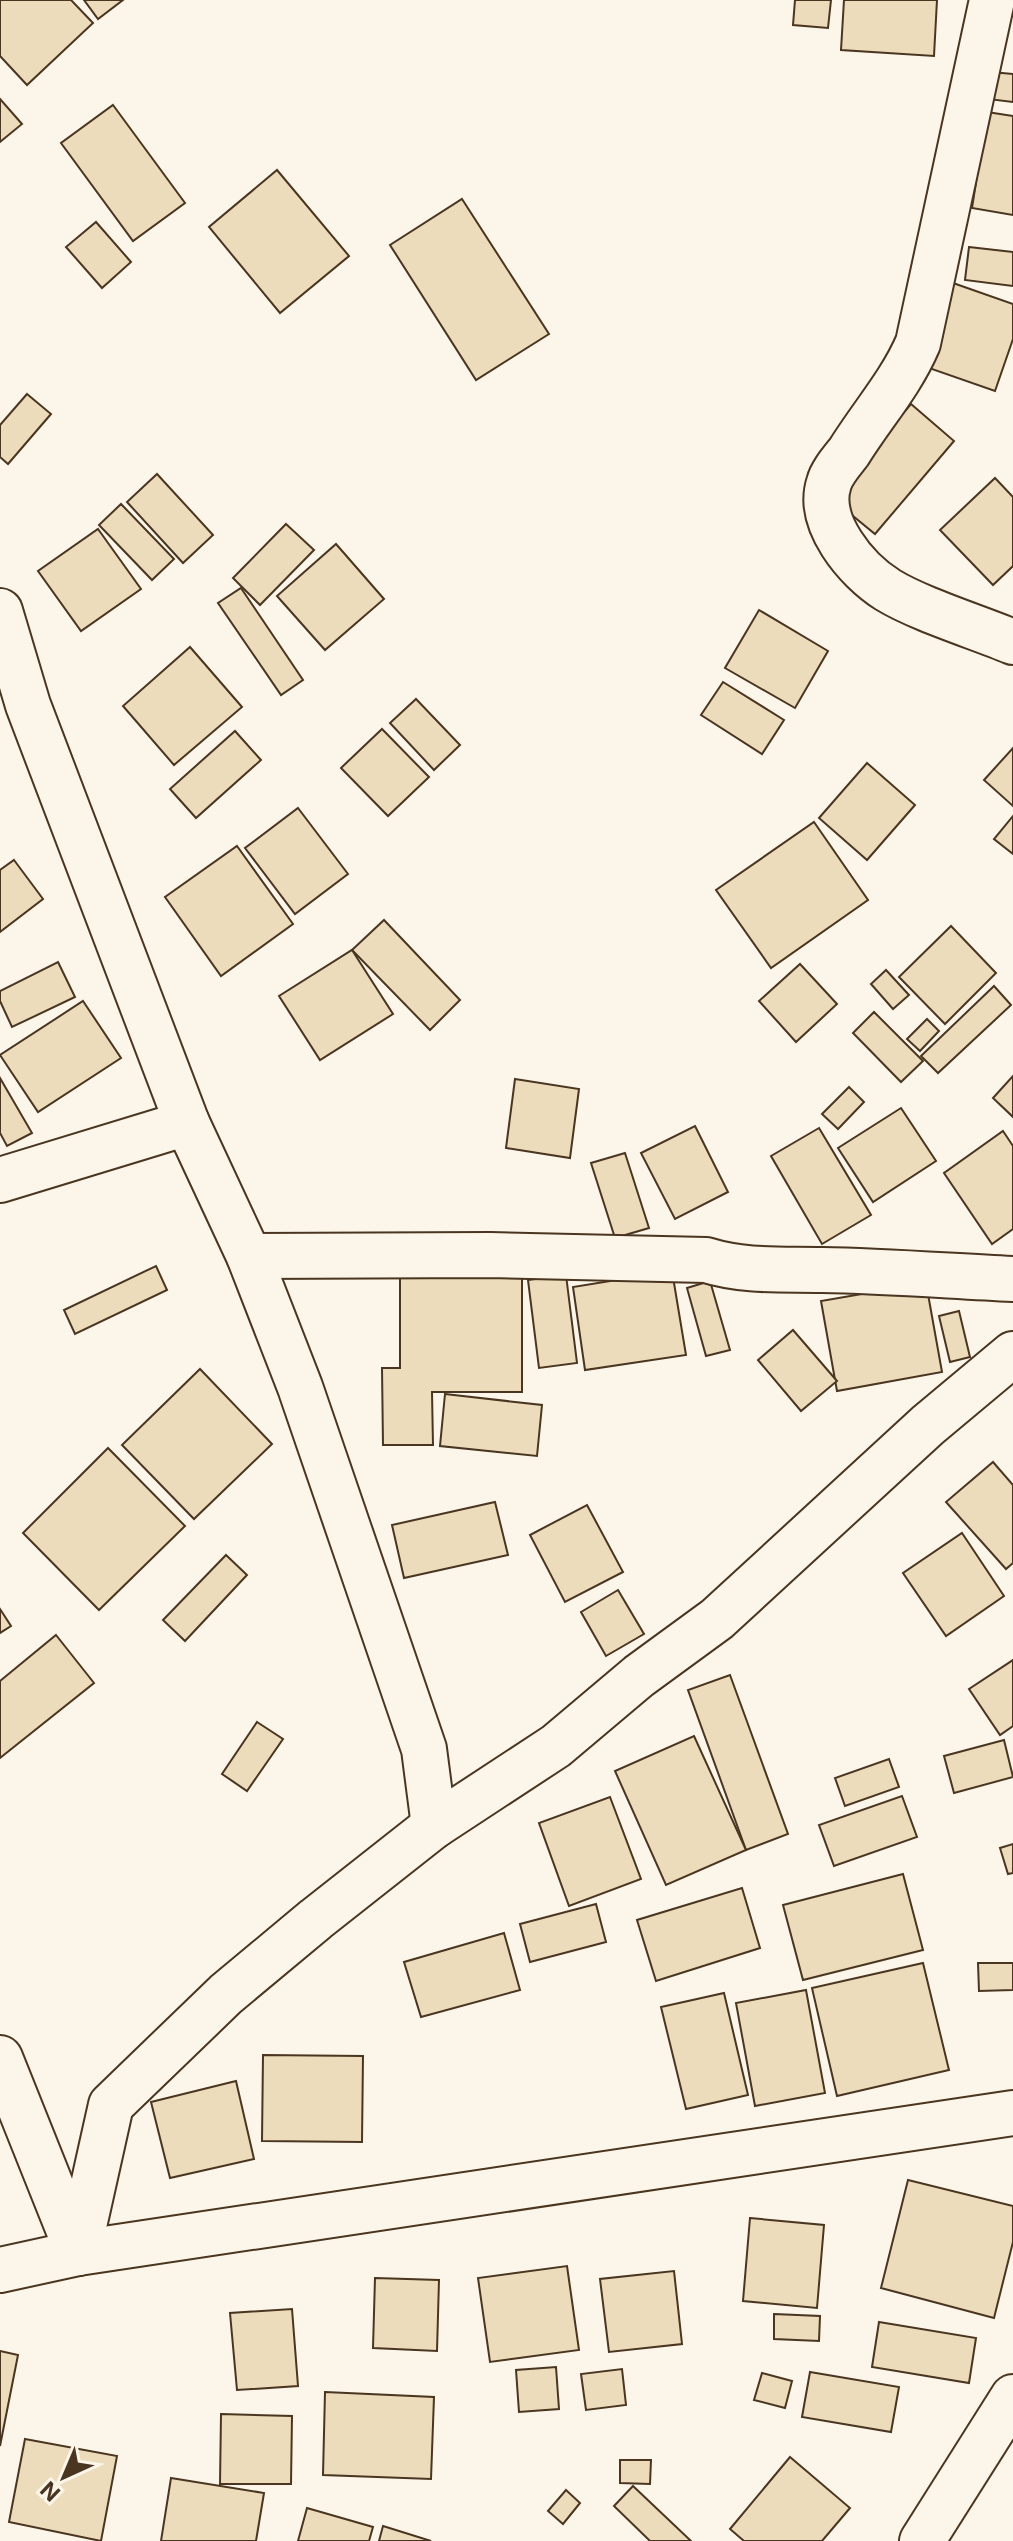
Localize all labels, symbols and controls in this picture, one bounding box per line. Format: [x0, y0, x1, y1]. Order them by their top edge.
north arrow [24, 2437, 104, 2517]
text: N [35, 2476, 65, 2507]

